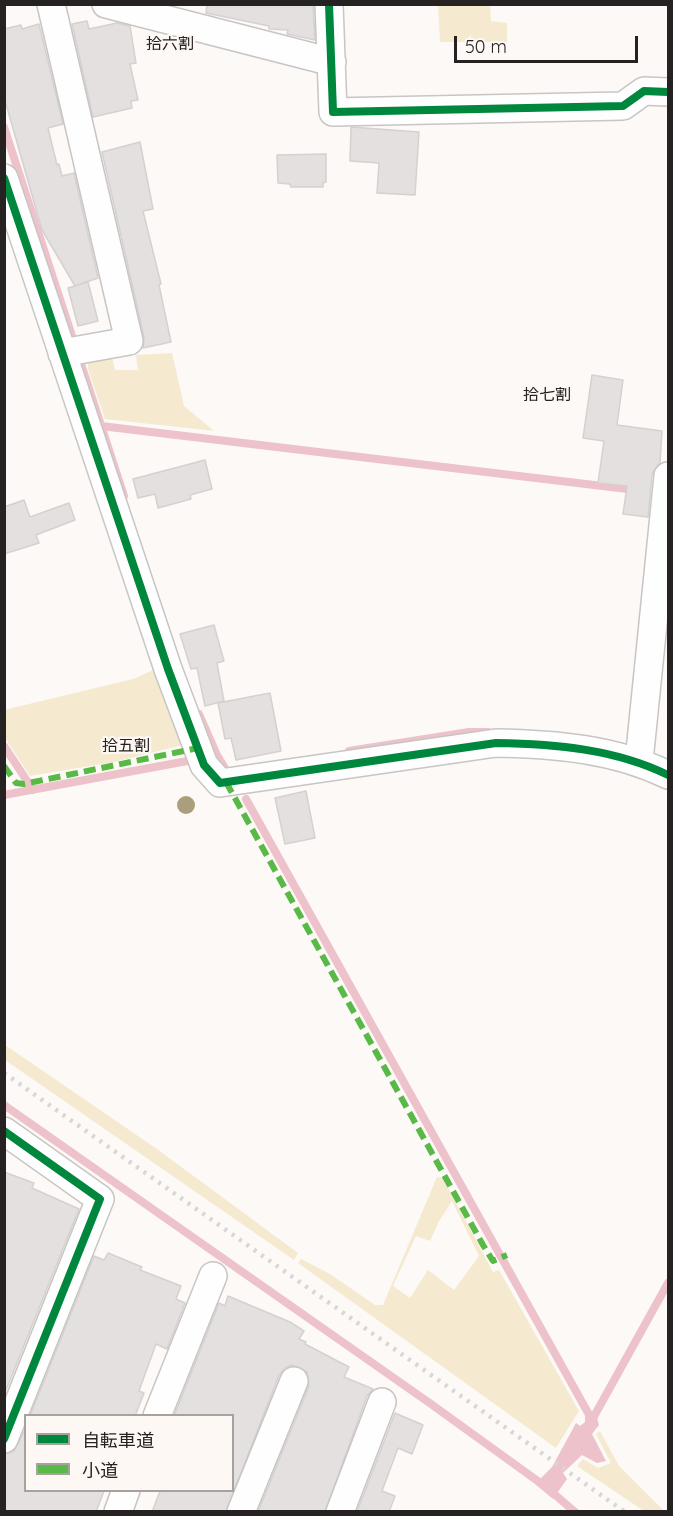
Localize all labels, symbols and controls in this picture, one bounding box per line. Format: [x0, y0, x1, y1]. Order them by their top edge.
scale bar [457, 24, 642, 62]
district label: 拾六割 [146, 34, 194, 54]
text: 50 m [465, 35, 507, 58]
district label: 拾七割 [523, 385, 571, 405]
district label: 拾五割 [102, 736, 150, 756]
legend [24, 1414, 234, 1492]
text: 自転車道 [82, 1429, 154, 1452]
text: 小道 [82, 1459, 118, 1482]

